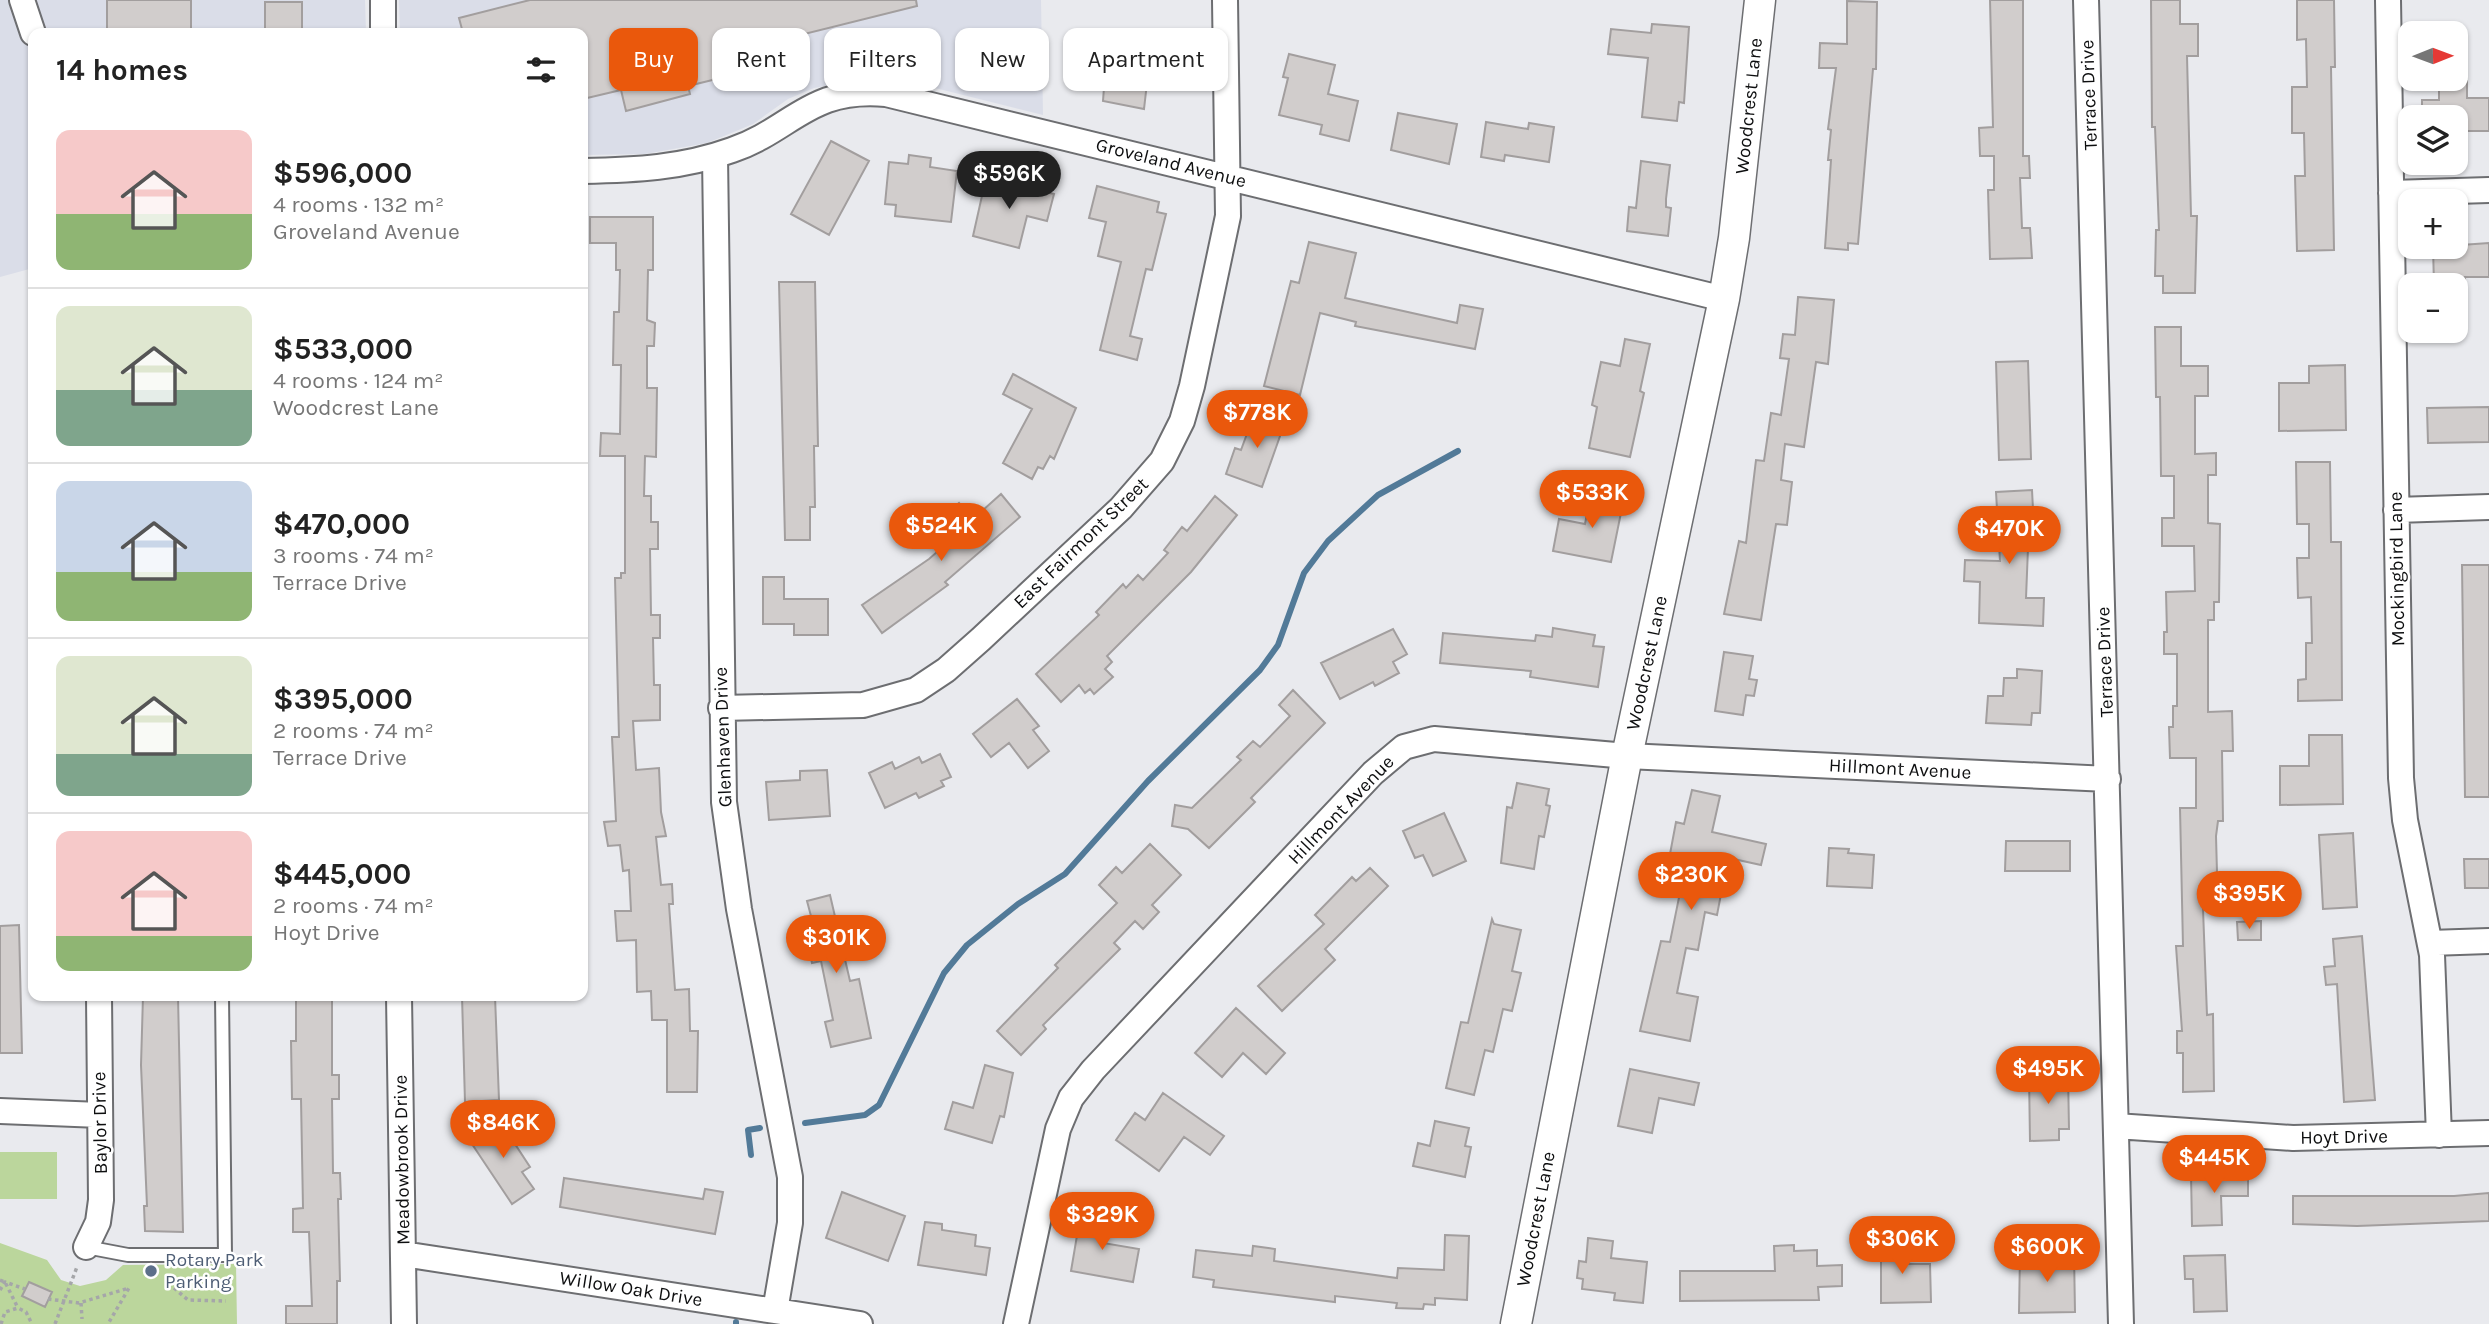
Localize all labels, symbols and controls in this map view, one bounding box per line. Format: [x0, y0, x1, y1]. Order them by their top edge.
north arrow [2398, 21, 2468, 91]
map controls [2398, 21, 2468, 343]
chip: Buy [609, 28, 698, 91]
chip: Rent [712, 28, 810, 91]
chip: Filters [824, 28, 941, 91]
chip: New [955, 28, 1049, 91]
chip: Apartment [1063, 28, 1228, 91]
street label: Woodcrest Lane [1731, 37, 1767, 175]
street label: Terrace Drive [2076, 39, 2102, 151]
icon: filters [522, 51, 560, 89]
text: 14 homes [56, 52, 188, 88]
button: layers [2398, 105, 2468, 175]
street label: Groveland Avenue [1093, 134, 1249, 192]
pin: $596K [960, 152, 1058, 211]
text: $596,000 [273, 155, 412, 191]
icon: home [112, 158, 196, 242]
text: $596K [973, 160, 1045, 187]
button: + [2398, 189, 2468, 259]
text: 4 rooms · 132 m² [273, 191, 444, 218]
text: Groveland Avenue [273, 218, 460, 245]
button: − [2398, 273, 2468, 343]
text: $533,000 [273, 331, 413, 367]
icon: home [112, 334, 196, 418]
text: 4 rooms · 124 m² [273, 367, 443, 394]
pin: $778K [1208, 391, 1306, 450]
text: Woodcrest Lane [273, 394, 439, 421]
text: $778K [1223, 399, 1291, 426]
pin: $533K [1543, 470, 1641, 530]
street label: East Fairmont Street [1009, 473, 1153, 613]
text: $533K [1556, 479, 1628, 506]
street label: Mockingbird Lane [2385, 491, 2409, 647]
pin: $524K [892, 504, 990, 563]
text: $470,000 [273, 506, 410, 542]
pin: $470K [1960, 506, 2058, 566]
icon: home [112, 509, 196, 593]
text: $524K [905, 512, 977, 539]
text: $470K [1974, 515, 2044, 542]
text: 3 rooms · 74 m² [273, 542, 434, 569]
text: Terrace Drive [273, 569, 407, 596]
street label: Woodcrest Lane [1622, 594, 1672, 732]
street label: Terrace Drive [2092, 606, 2118, 718]
street label: Glenhaven Drive [710, 666, 736, 808]
text: $395,000 [273, 681, 413, 717]
icon: home [112, 684, 196, 768]
text: 2 rooms · 74 m² [273, 717, 434, 744]
text: Terrace Drive [273, 744, 407, 771]
street label: Hillmont Avenue [1283, 751, 1399, 869]
street label: Hillmont Avenue [1828, 754, 1972, 784]
pin: $230K [1642, 852, 1740, 912]
text: $445,000 [273, 856, 411, 892]
icon: home [112, 859, 196, 943]
text: $230K [1654, 861, 1728, 888]
pin: $395K [2200, 872, 2298, 931]
text: $395K [2213, 880, 2285, 907]
text: 2 rooms · 74 m² [273, 892, 434, 919]
pin: $301K [787, 916, 885, 975]
text: Hoyt Drive [273, 919, 379, 946]
text: $301K [802, 924, 870, 951]
pin: $495K [1999, 1046, 2097, 1106]
text: $495K [2012, 1055, 2084, 1082]
street label: Baylor Drive [88, 1072, 112, 1174]
street label: Meadowbrook Drive [390, 1075, 414, 1245]
pin: $846K [454, 1100, 552, 1160]
text: $846K [466, 1109, 540, 1136]
street label: Hoyt Drive [2300, 1125, 2388, 1149]
pin: $445K [2165, 1136, 2263, 1195]
text: $445K [2178, 1144, 2250, 1171]
street label: Woodcrest Lane [1512, 1150, 1560, 1288]
pin: $329K [1053, 1192, 1151, 1252]
text: $329K [1065, 1201, 1139, 1228]
pin: $306K [1853, 1216, 1951, 1276]
pin: $600K [1998, 1224, 2096, 1284]
text: $306K [1865, 1225, 1939, 1252]
text: $600K [2010, 1233, 2084, 1260]
place label: Rotary Park Parking [165, 1249, 264, 1293]
marker: Rotary Park Parking [143, 1263, 159, 1279]
street label: Willow Oak Drive [558, 1267, 704, 1311]

